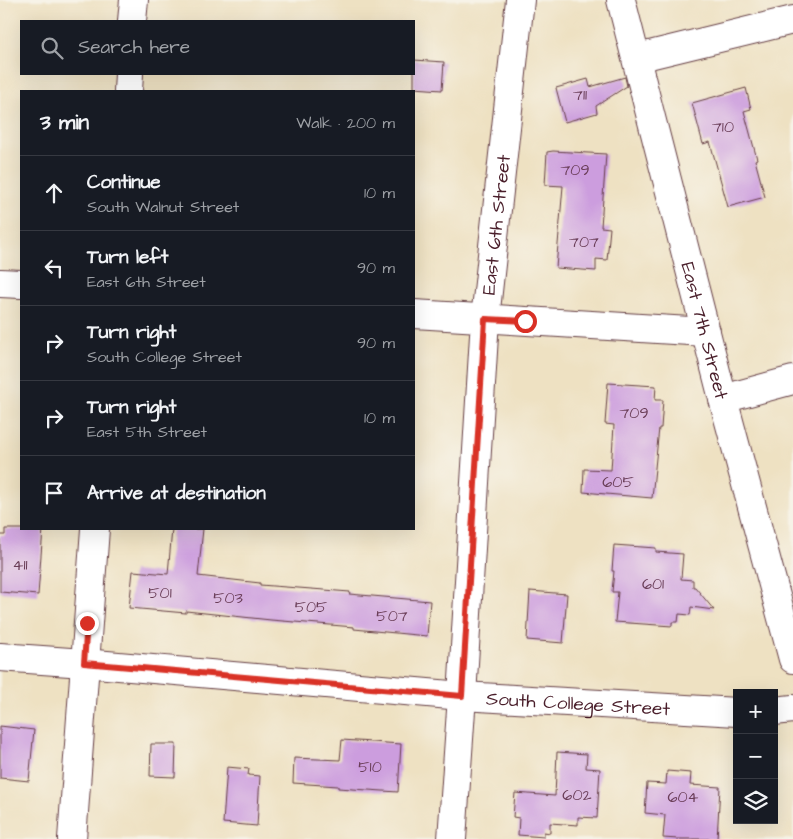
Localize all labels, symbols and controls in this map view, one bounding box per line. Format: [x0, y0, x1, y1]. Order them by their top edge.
search box [20, 20, 415, 75]
icon: search [38, 34, 66, 62]
text: Search here [78, 34, 190, 61]
house number: 711 [573, 84, 587, 106]
text: 3 min [40, 108, 89, 137]
text: Walk · 200 m [296, 112, 395, 134]
house number: 710 [712, 116, 734, 138]
street label: East 6th Street [476, 153, 518, 296]
house number: 709 [560, 159, 590, 181]
text: Continue [87, 169, 161, 196]
icon: ahead [40, 179, 68, 207]
text: 10 m [364, 182, 395, 204]
text: South Walnut Street [87, 196, 239, 218]
house number: 707 [569, 231, 599, 253]
text: Turn left [87, 244, 168, 271]
icon: left [40, 254, 68, 282]
text: 90 m [357, 257, 395, 279]
street label: East 7th Street [673, 259, 735, 403]
text: East 6th Street [87, 271, 206, 293]
route start [514, 310, 537, 333]
text: Turn right [87, 319, 176, 346]
icon: right [40, 329, 68, 357]
text: 90 m [357, 332, 395, 354]
text: South College Street [87, 346, 242, 368]
text: Turn right [87, 394, 176, 421]
house number: 709 [619, 402, 649, 424]
icon: right [40, 404, 68, 432]
text: 10 m [364, 407, 395, 429]
text: East 5th Street [87, 421, 207, 443]
house number: 605 [602, 471, 634, 493]
icon: arrive [40, 479, 68, 507]
text: Arrive at destination [87, 480, 266, 507]
house number: 411 [13, 554, 27, 576]
house number: 601 [642, 573, 664, 595]
house number: 501 [148, 582, 172, 604]
house number: 503 [213, 587, 243, 609]
house number: 505 [295, 596, 328, 618]
house number: 507 [376, 605, 408, 627]
route end [76, 612, 99, 635]
street label: South College Street [485, 685, 671, 723]
map controls [733, 689, 778, 824]
button: + [733, 689, 778, 734]
button: − [733, 734, 778, 779]
house number: 510 [358, 756, 382, 778]
button: layers [733, 779, 778, 824]
house number: 602 [562, 784, 592, 806]
house number: 604 [667, 786, 699, 808]

